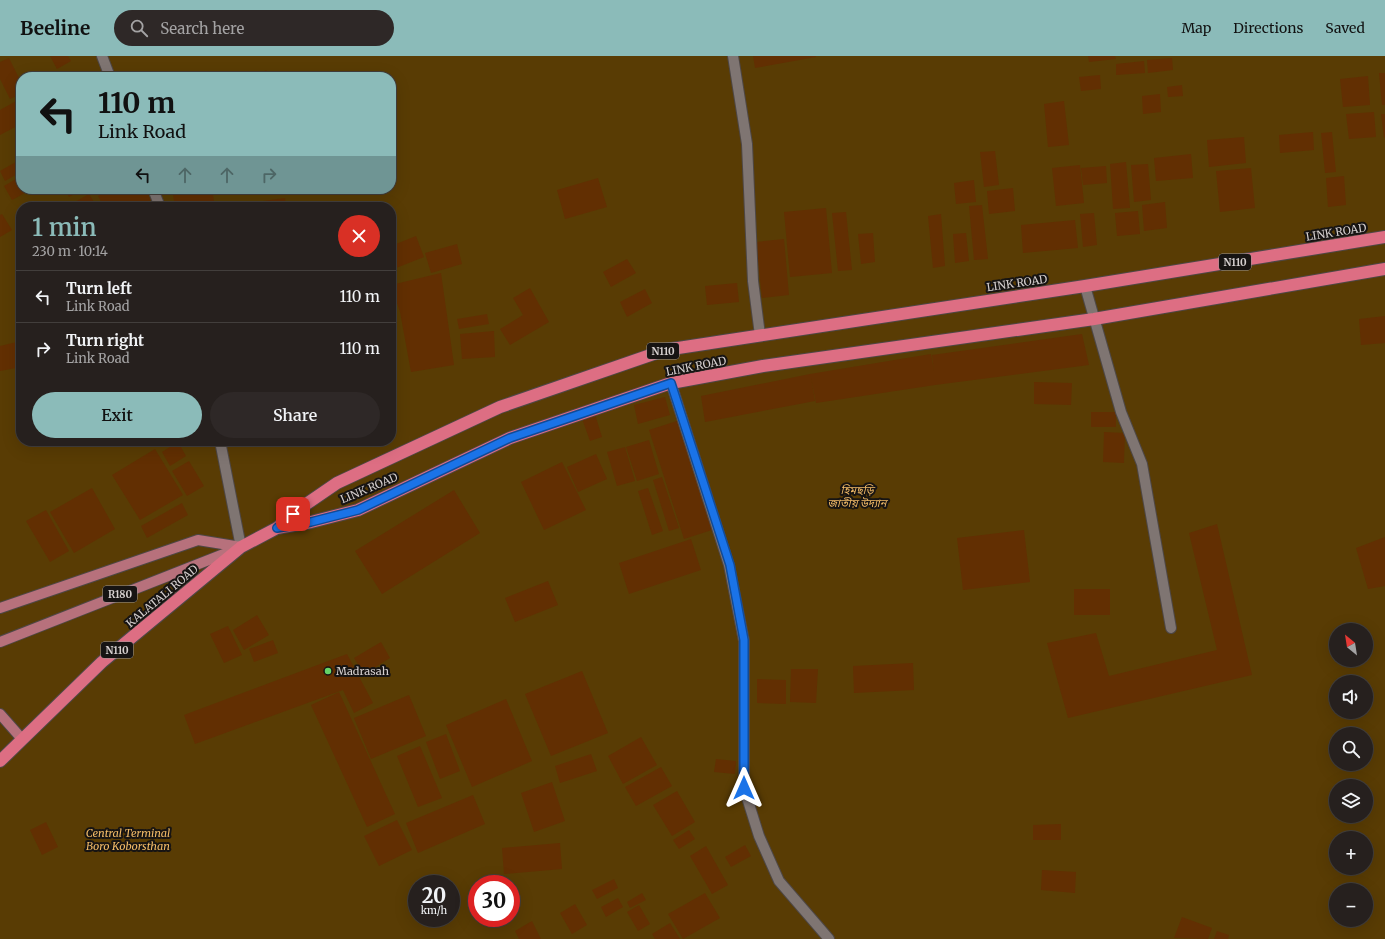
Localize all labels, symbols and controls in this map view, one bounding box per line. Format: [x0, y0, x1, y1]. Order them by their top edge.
search box [114, 10, 394, 46]
text: Beeline [20, 16, 90, 40]
icon: search [128, 17, 150, 39]
text: Search here [160, 19, 244, 38]
text: Map [1181, 19, 1211, 37]
text: Directions [1233, 19, 1303, 37]
text: Saved [1325, 19, 1365, 37]
text: 110 m [98, 85, 175, 121]
icon: left [32, 88, 84, 140]
text: Link Road [98, 120, 186, 143]
icon: left [132, 164, 154, 186]
icon: ahead [174, 164, 196, 186]
icon: ahead [216, 164, 238, 186]
icon: right [258, 164, 280, 186]
text: 1 min [32, 212, 97, 243]
button: close [338, 215, 380, 257]
street label: LINK ROAD [1305, 220, 1367, 244]
text: 230 m · 10:14 [32, 243, 108, 260]
road number: N110 [1219, 254, 1251, 270]
street label: LINK ROAD [986, 272, 1048, 294]
text: Turn left [66, 279, 132, 298]
icon: left [32, 286, 54, 308]
text: 110 m [339, 287, 380, 306]
text: Link Road [66, 298, 130, 315]
text: Turn right [66, 331, 144, 350]
icon: right [32, 338, 54, 360]
text: 110 m [339, 339, 380, 358]
road number: N110 [647, 343, 679, 359]
text: Link Road [66, 350, 130, 367]
street label: LINK ROAD [665, 353, 727, 379]
button: Exit [32, 392, 202, 438]
button: Share [210, 392, 380, 438]
street label: LINK ROAD [338, 470, 400, 506]
park label: হিমছড়ি জাতীয় উদ্যান [828, 483, 889, 510]
pin [276, 497, 310, 531]
icon: arrive [282, 503, 304, 525]
street label: KALATALI ROAD [123, 562, 201, 630]
road number: R180 [103, 586, 137, 602]
north arrow [1329, 623, 1373, 667]
map controls [1329, 623, 1373, 927]
road number: N110 [101, 642, 133, 658]
place label: Madrasah [336, 664, 390, 678]
marker: Madrasah [323, 666, 333, 676]
button: sound [1329, 675, 1373, 719]
button: search [1329, 727, 1373, 771]
position arrow [723, 767, 765, 809]
button: layers [1329, 779, 1373, 823]
park label: Central Terminal Boro Koborsthan [86, 826, 170, 853]
button: + [1329, 831, 1373, 875]
speed limit sign: 30 [468, 875, 520, 927]
text: 20 [422, 883, 446, 908]
button: − [1329, 883, 1373, 927]
text: km/h [421, 904, 447, 917]

